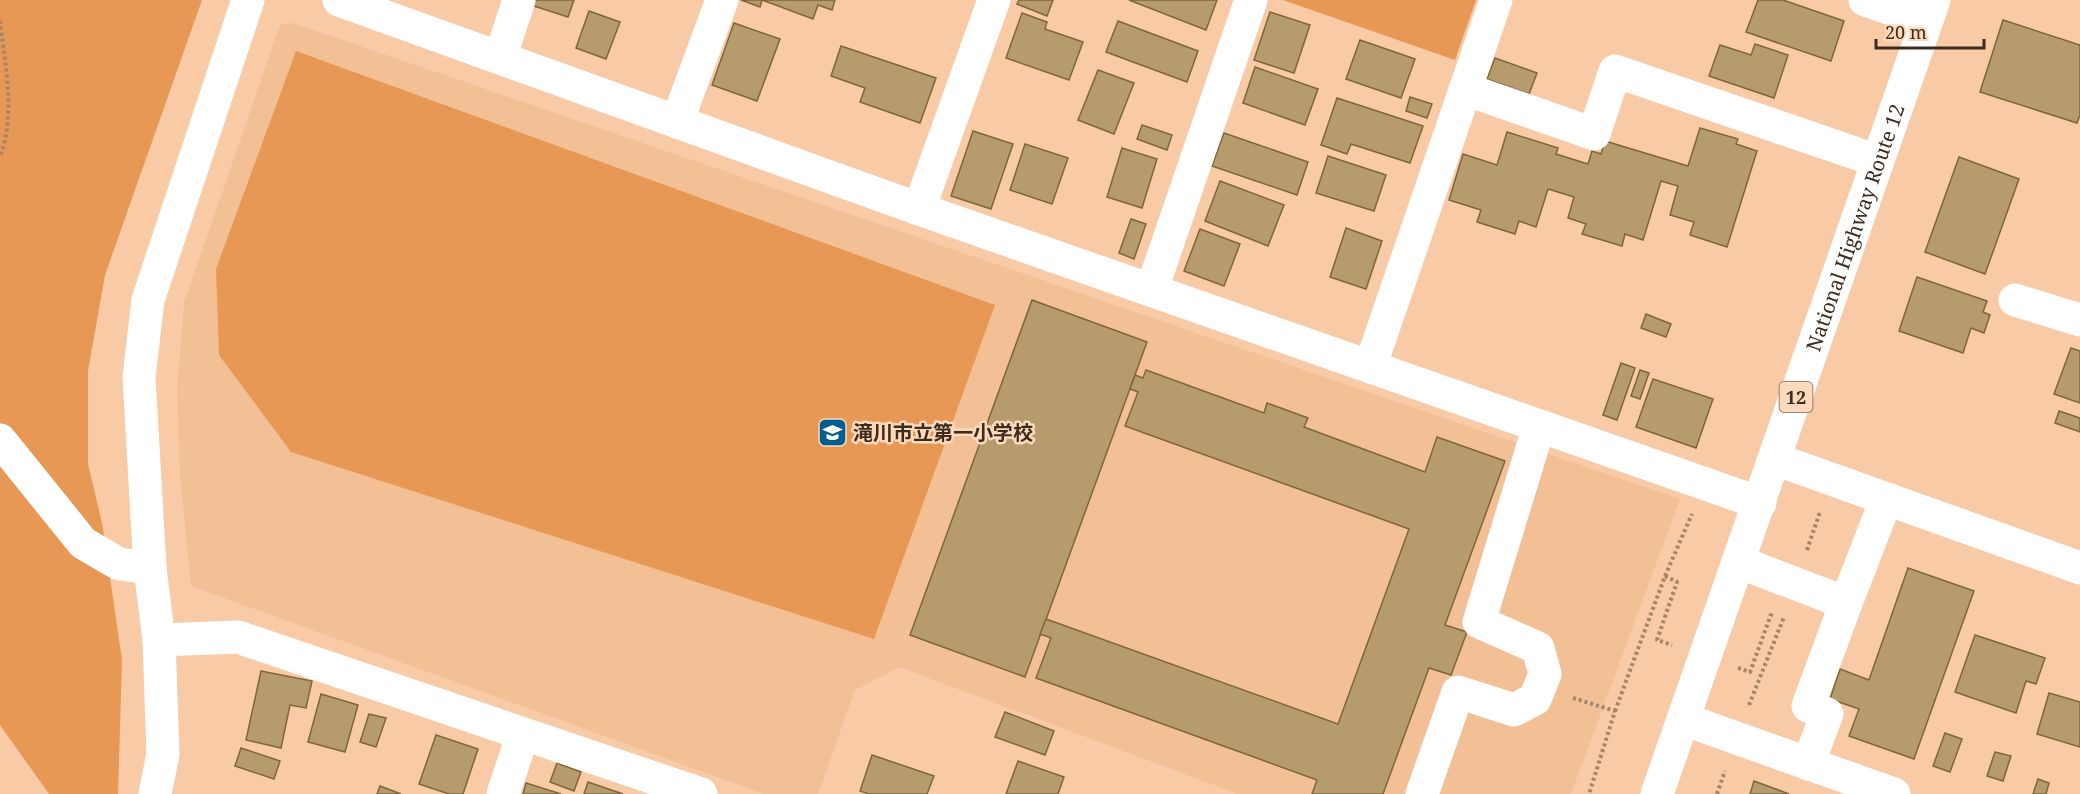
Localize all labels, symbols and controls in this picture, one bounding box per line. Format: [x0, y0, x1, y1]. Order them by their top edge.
scale bar [1876, 12, 1984, 50]
text: 20 m [1885, 20, 1927, 44]
street label: National Highway Route 12 [1799, 100, 1910, 355]
road number: 12 [1780, 382, 1812, 412]
school or university icon: 滝川市立第一小学校 [816, 416, 848, 448]
place label: 滝川市立第一小学校 [853, 419, 1033, 446]

